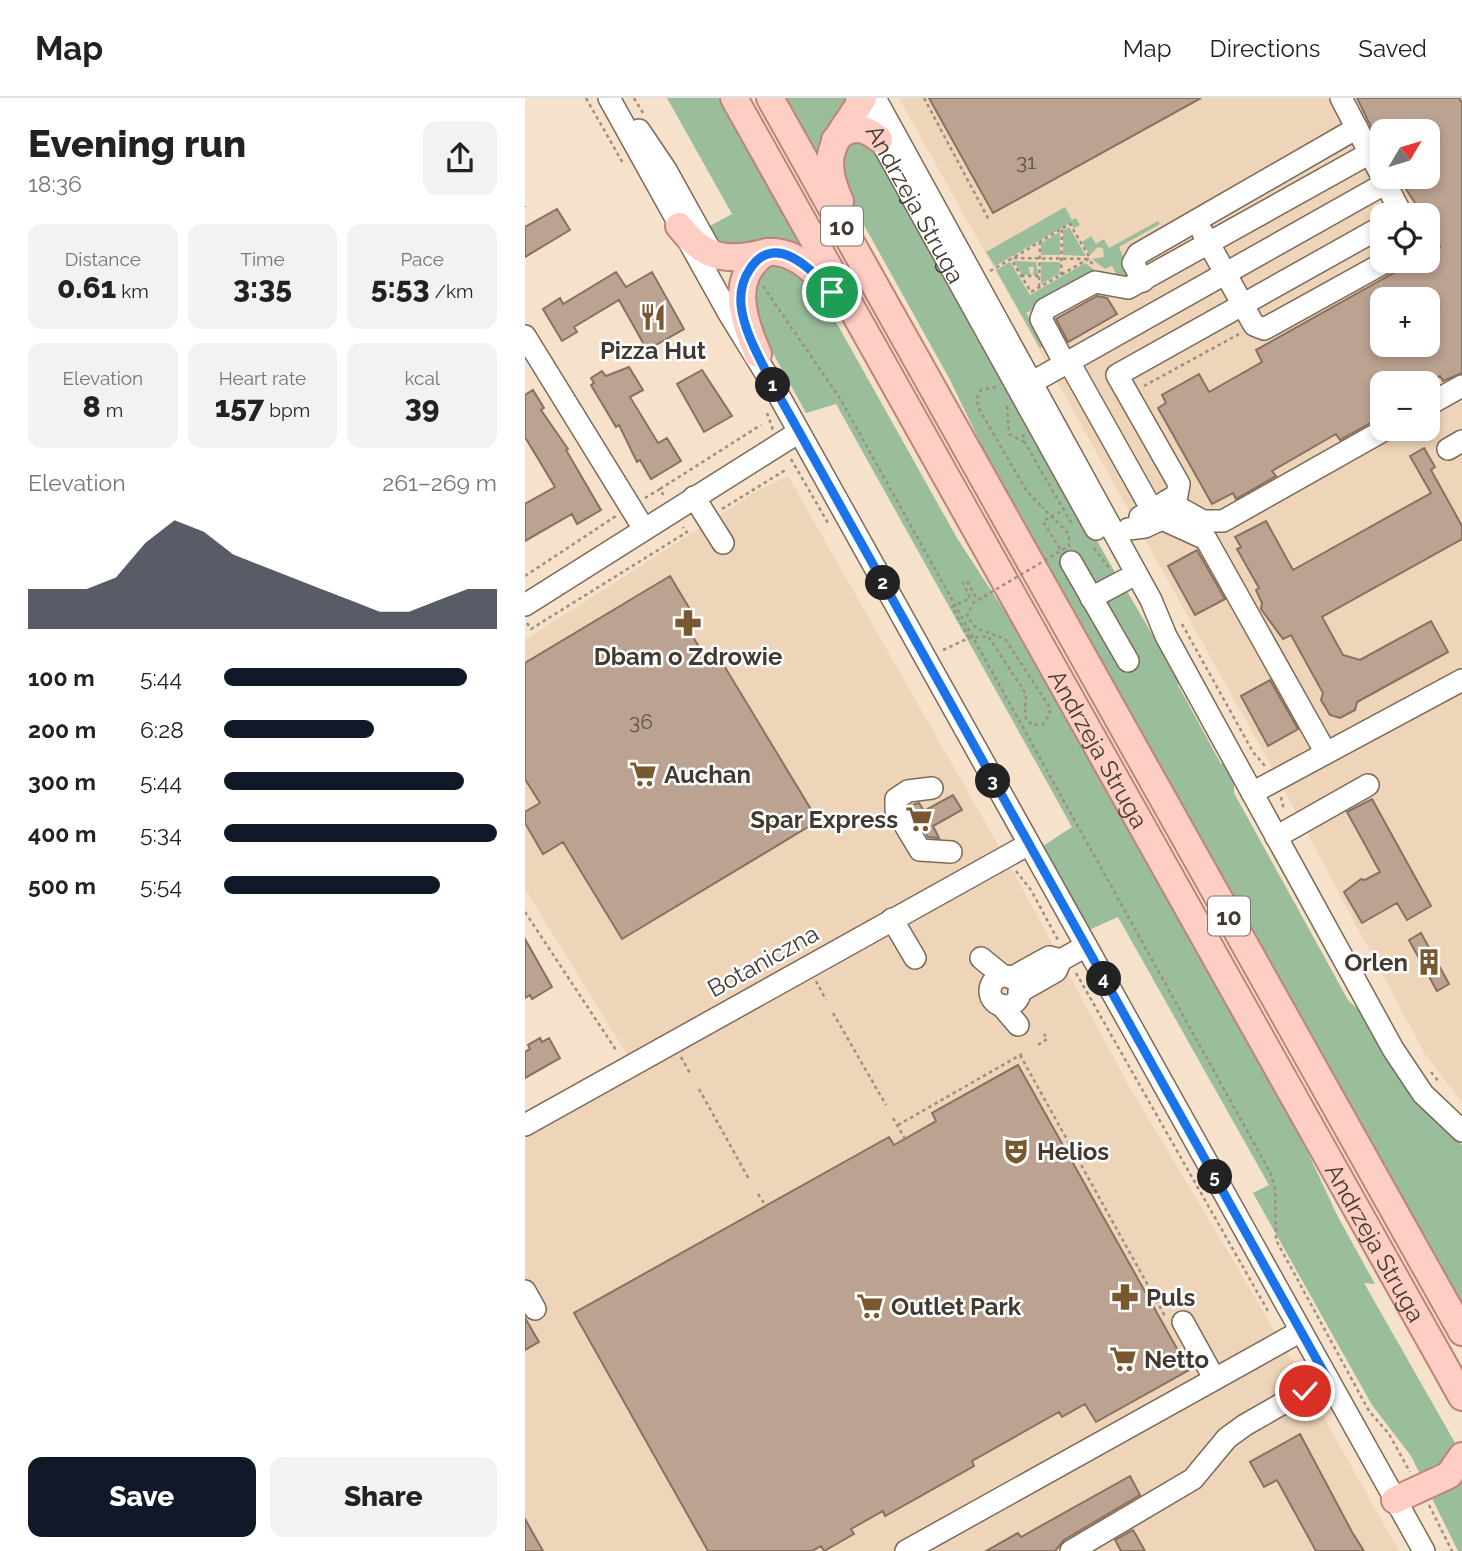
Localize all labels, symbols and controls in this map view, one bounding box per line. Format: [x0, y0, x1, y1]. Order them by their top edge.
text: Map [35, 29, 103, 68]
text: Map [1123, 34, 1172, 63]
text: Directions [1210, 34, 1320, 63]
text: Saved [1358, 34, 1427, 63]
street label: Andrzeja Struga [860, 119, 971, 288]
north arrow [1370, 119, 1440, 189]
map controls [1370, 119, 1440, 441]
text: Evening run [28, 121, 246, 166]
button: share [423, 121, 497, 195]
house number: 31 [1016, 149, 1036, 174]
text: 18:36 [28, 170, 82, 197]
button: locate [1370, 203, 1440, 273]
road number: 10 [821, 206, 863, 246]
text: Distance [65, 248, 141, 270]
text: Time [240, 248, 285, 270]
text: Pace [400, 248, 444, 270]
pin [802, 262, 862, 322]
text: 0.61 [57, 270, 116, 305]
text: 3:35 [233, 270, 292, 305]
text: 5:53 [371, 270, 430, 305]
icon: arrive [813, 273, 851, 311]
text: km [116, 280, 149, 302]
text: /km [430, 280, 473, 302]
button: + [1370, 287, 1440, 357]
restaurant icon: Pizza Hut [638, 302, 668, 332]
place label: Pizza Hut [600, 336, 706, 365]
text: Elevation [62, 367, 143, 389]
text: Heart rate [219, 367, 306, 389]
text: kcal [404, 367, 440, 389]
pin: 1 [755, 368, 791, 402]
button: − [1370, 371, 1440, 441]
text: 1 [768, 373, 777, 395]
text: 8 [83, 389, 101, 424]
text: 157 [215, 389, 264, 424]
text: 39 [405, 389, 440, 424]
text: m [101, 399, 123, 421]
text: bpm [264, 399, 310, 421]
text: Elevation [28, 469, 126, 496]
text: 261–269 m [382, 469, 497, 496]
pin: 2 [865, 566, 901, 601]
text: 2 [877, 571, 888, 593]
pharmacy icon: Dbam o Zdrowie [673, 608, 703, 638]
place label: Dbam o Zdrowie [594, 642, 782, 671]
text: 100 m [28, 664, 95, 691]
text: 5:44 [140, 664, 182, 691]
street label: Andrzeja Struga [1043, 665, 1155, 833]
house number: 36 [629, 709, 653, 734]
text: 200 m [28, 716, 96, 743]
text: 6:28 [140, 716, 184, 743]
supermarket icon: Auchan [628, 759, 658, 789]
place label: Auchan [664, 760, 751, 789]
pin: 3 [975, 764, 1011, 798]
text: 300 m [28, 768, 96, 795]
text: 5:44 [140, 768, 182, 795]
text: 3 [987, 769, 998, 791]
supermarket icon: Spar Express [904, 804, 934, 834]
place label: Spar Express [750, 805, 898, 834]
text: 400 m [28, 820, 96, 847]
text: 5:34 [140, 820, 182, 847]
text: 500 m [28, 872, 96, 899]
text: 5:54 [140, 872, 182, 899]
road number: 10 [1208, 896, 1250, 936]
street label: Botaniczna [702, 919, 824, 1003]
building icon: Orlen [1414, 947, 1444, 977]
place label: Orlen [1344, 948, 1408, 977]
pin: 4 [1087, 962, 1121, 996]
text: 4 [1098, 967, 1109, 989]
theatre icon: Helios [1001, 1136, 1031, 1166]
place label: Helios [1037, 1137, 1109, 1166]
street label: Andrzeja Struga [1320, 1158, 1431, 1327]
pin: 5 [1197, 1160, 1233, 1194]
text: 5 [1209, 1165, 1220, 1187]
pharmacy icon: Puls [1110, 1282, 1140, 1312]
place label: Puls [1146, 1283, 1195, 1312]
supermarket icon: Outlet Park [855, 1291, 885, 1321]
place label: Outlet Park [891, 1292, 1022, 1321]
supermarket icon: Netto [1108, 1344, 1138, 1374]
place label: Netto [1144, 1345, 1209, 1374]
pin [1275, 1361, 1335, 1421]
icon: check [1286, 1372, 1324, 1410]
button: Save [28, 1457, 256, 1537]
button: Share [270, 1457, 497, 1537]

